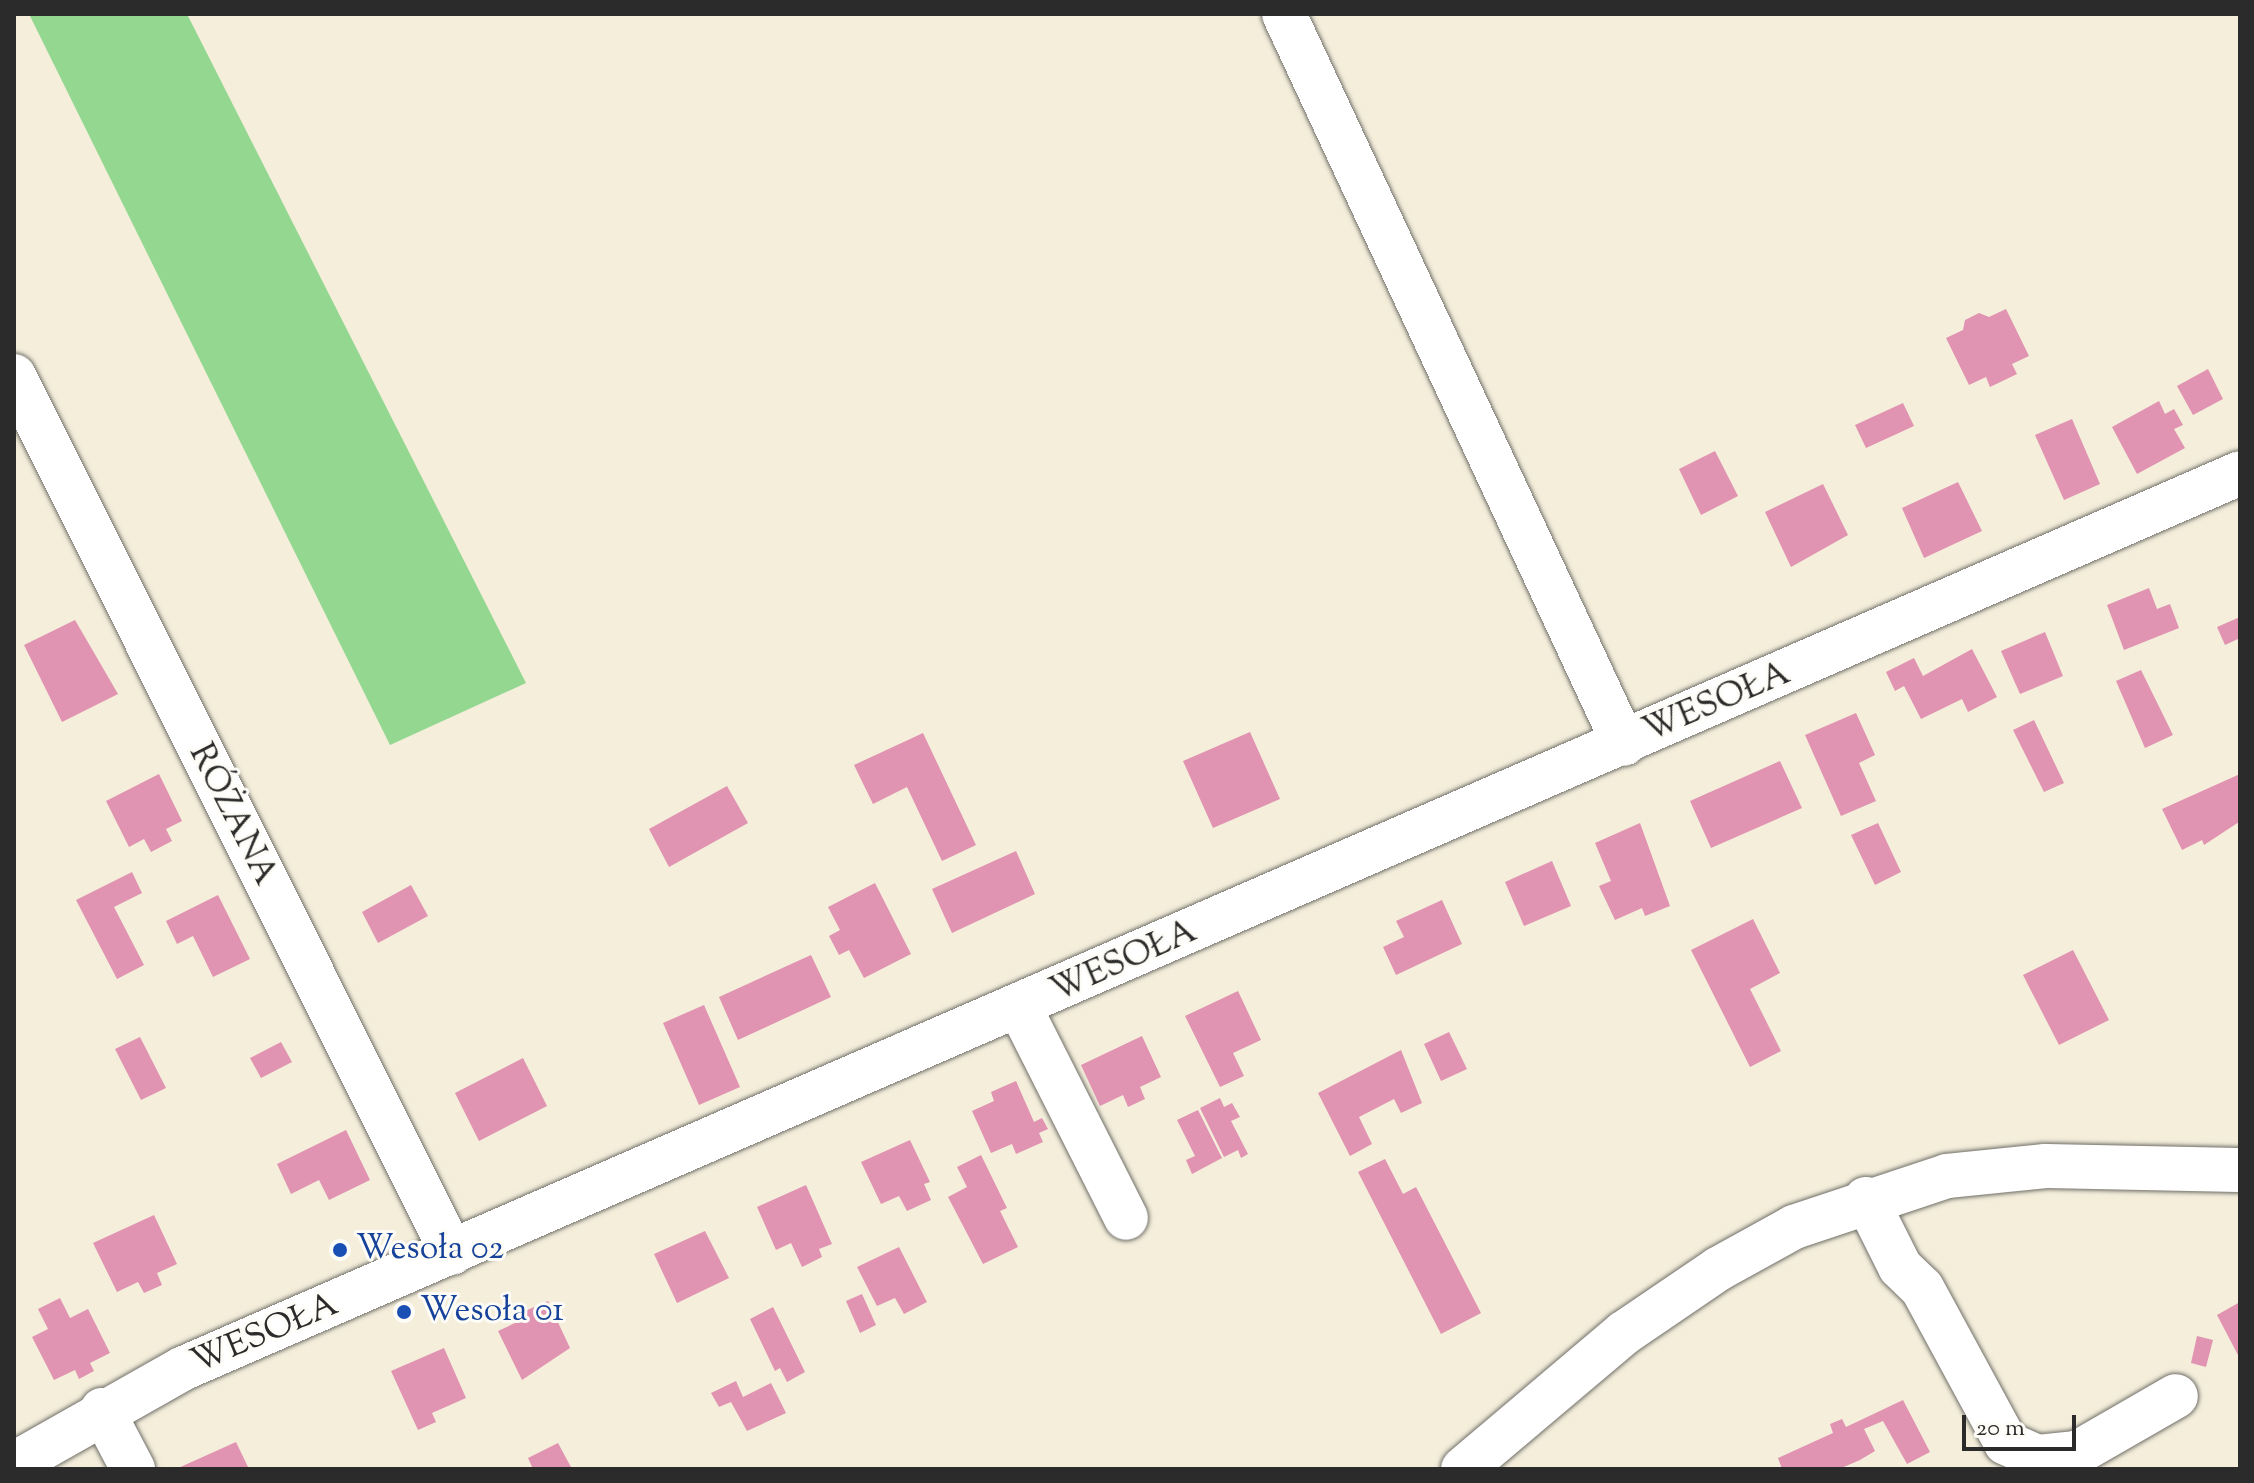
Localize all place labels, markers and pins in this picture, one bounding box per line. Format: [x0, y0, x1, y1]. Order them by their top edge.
place label: Wesoła 02 [356, 1230, 504, 1270]
marker: Wesoła 02 [331, 1241, 349, 1259]
place label: Wesoła 01 [420, 1292, 564, 1332]
marker: Wesoła 01 [395, 1303, 413, 1321]

